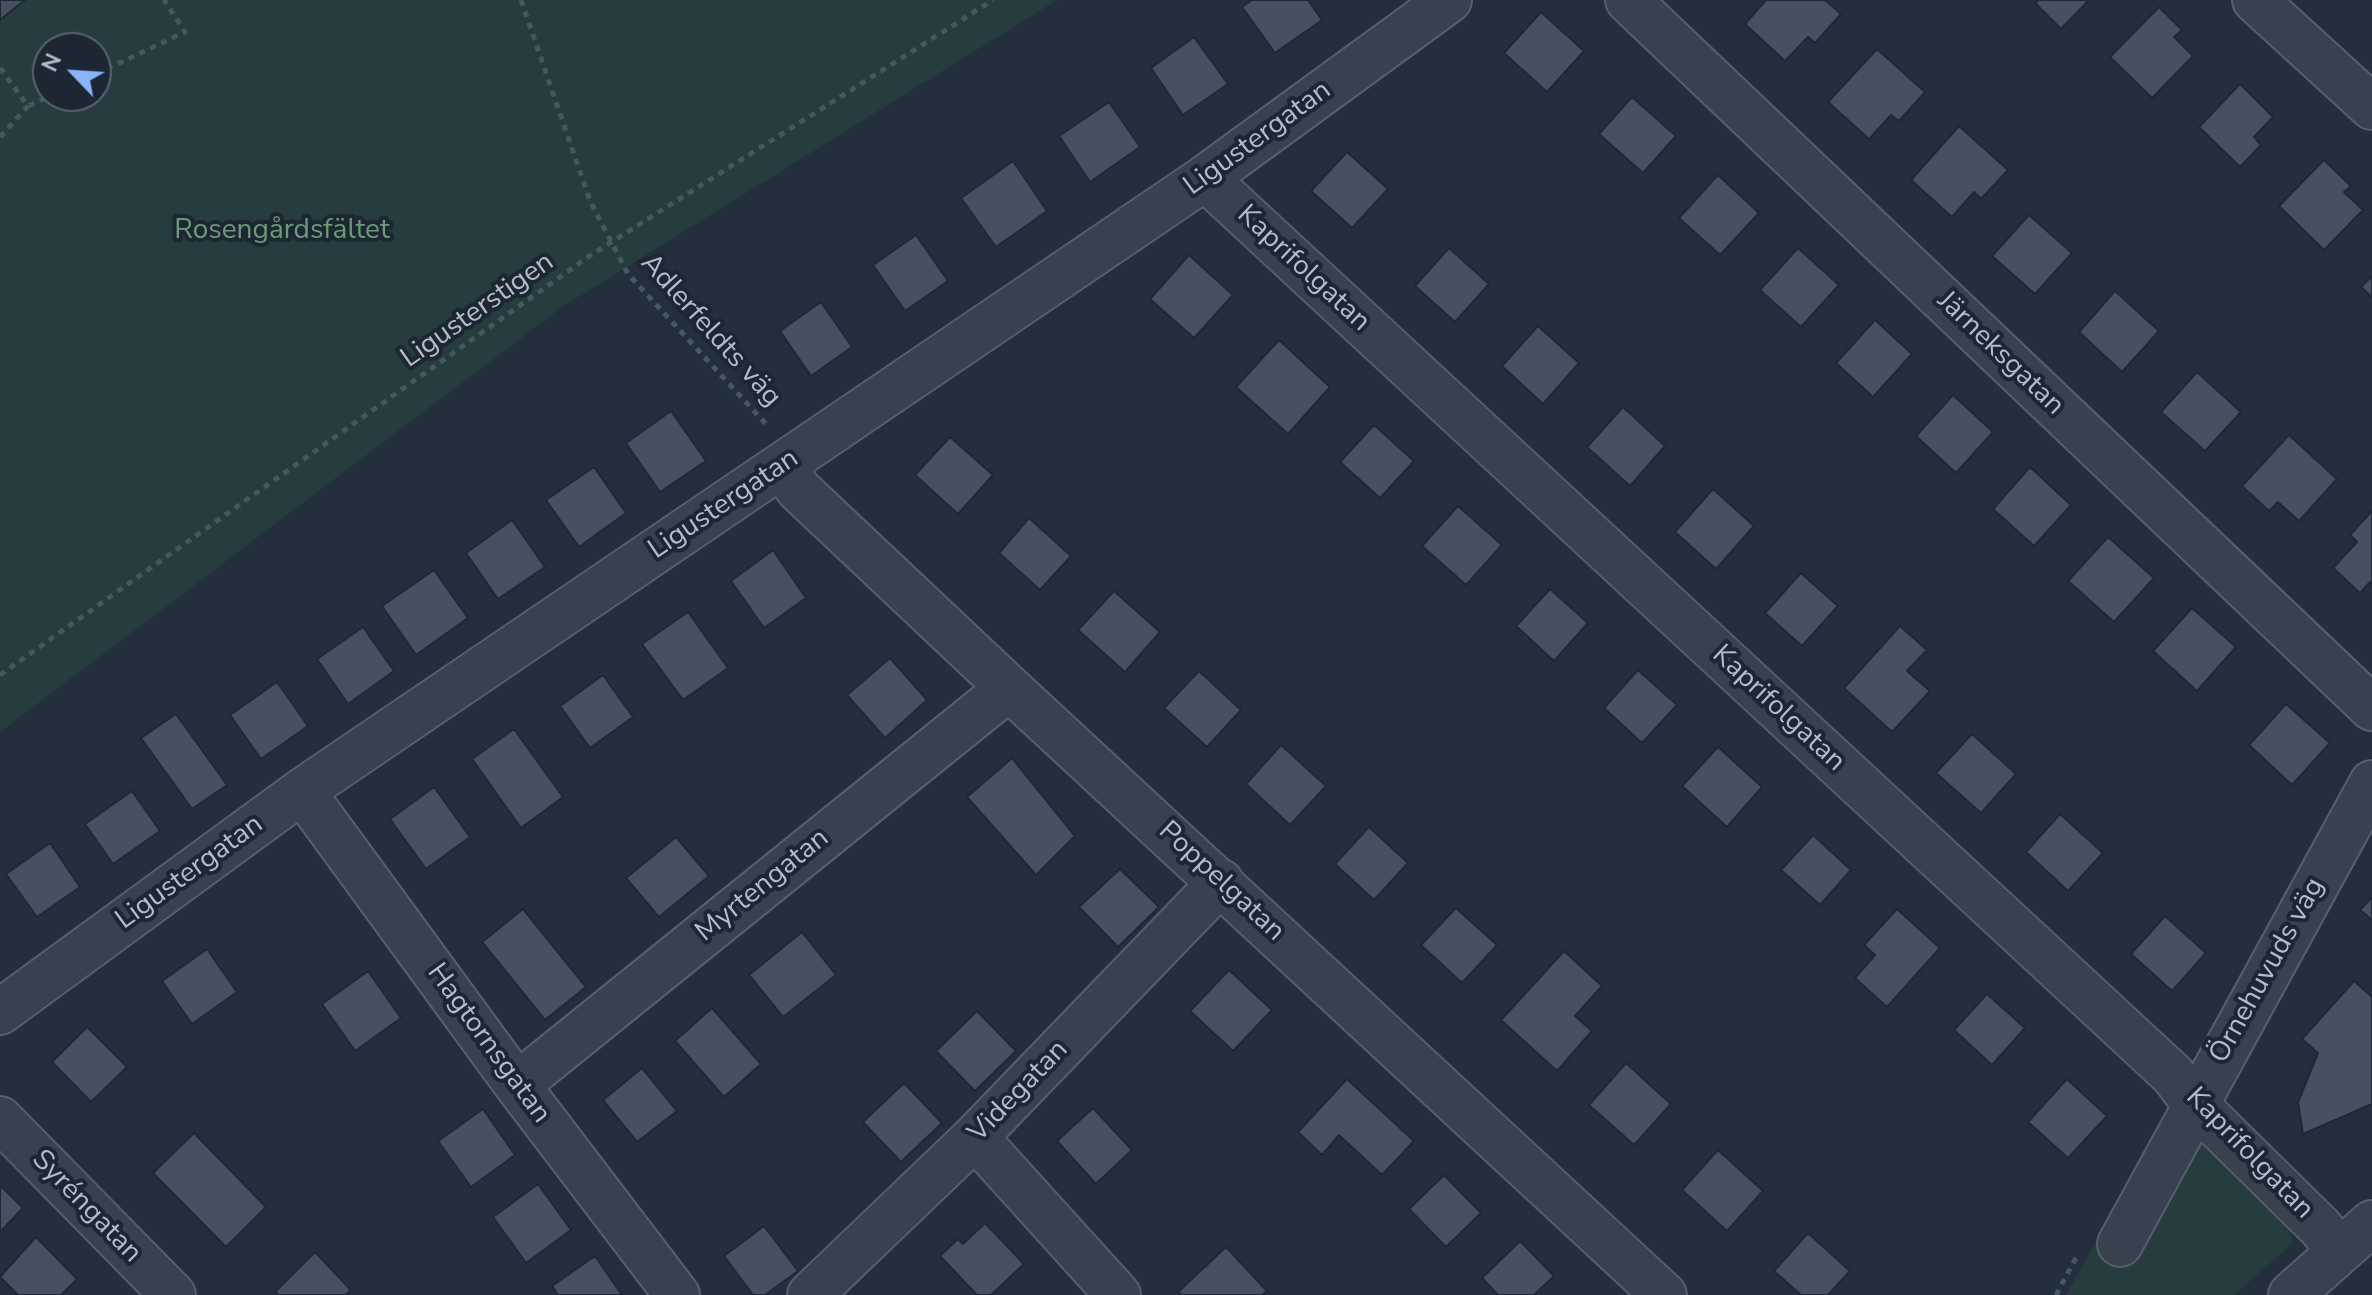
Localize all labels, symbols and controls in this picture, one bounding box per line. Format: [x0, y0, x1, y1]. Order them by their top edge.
north arrow [32, 32, 112, 112]
text: N [35, 49, 69, 77]
street label: Ligustergatan [1178, 74, 1338, 204]
street label: Kaprifolgatan [1230, 199, 1376, 339]
park label: Rosengårdsfältet [174, 214, 390, 248]
street label: Ligusterstigen [395, 246, 561, 376]
street label: Adlerfeldts väg [632, 247, 788, 415]
street label: Järneksgatan [1929, 285, 2071, 423]
street label: Ligustergatan [643, 443, 805, 567]
street label: Kaprifolgatan [1705, 639, 1851, 779]
street label: Ligustergatan [110, 808, 270, 938]
street label: Poppelgatan [1151, 815, 1291, 949]
street label: Myrtengatan [690, 822, 836, 950]
street label: Örnehuvuds väg [2203, 873, 2333, 1069]
street label: Hagtornsgatan [419, 958, 557, 1130]
street label: Videgatan [962, 1034, 1076, 1150]
street label: Kaprifolgatan [2178, 1081, 2320, 1227]
street label: Syréngatan [24, 1144, 148, 1270]

